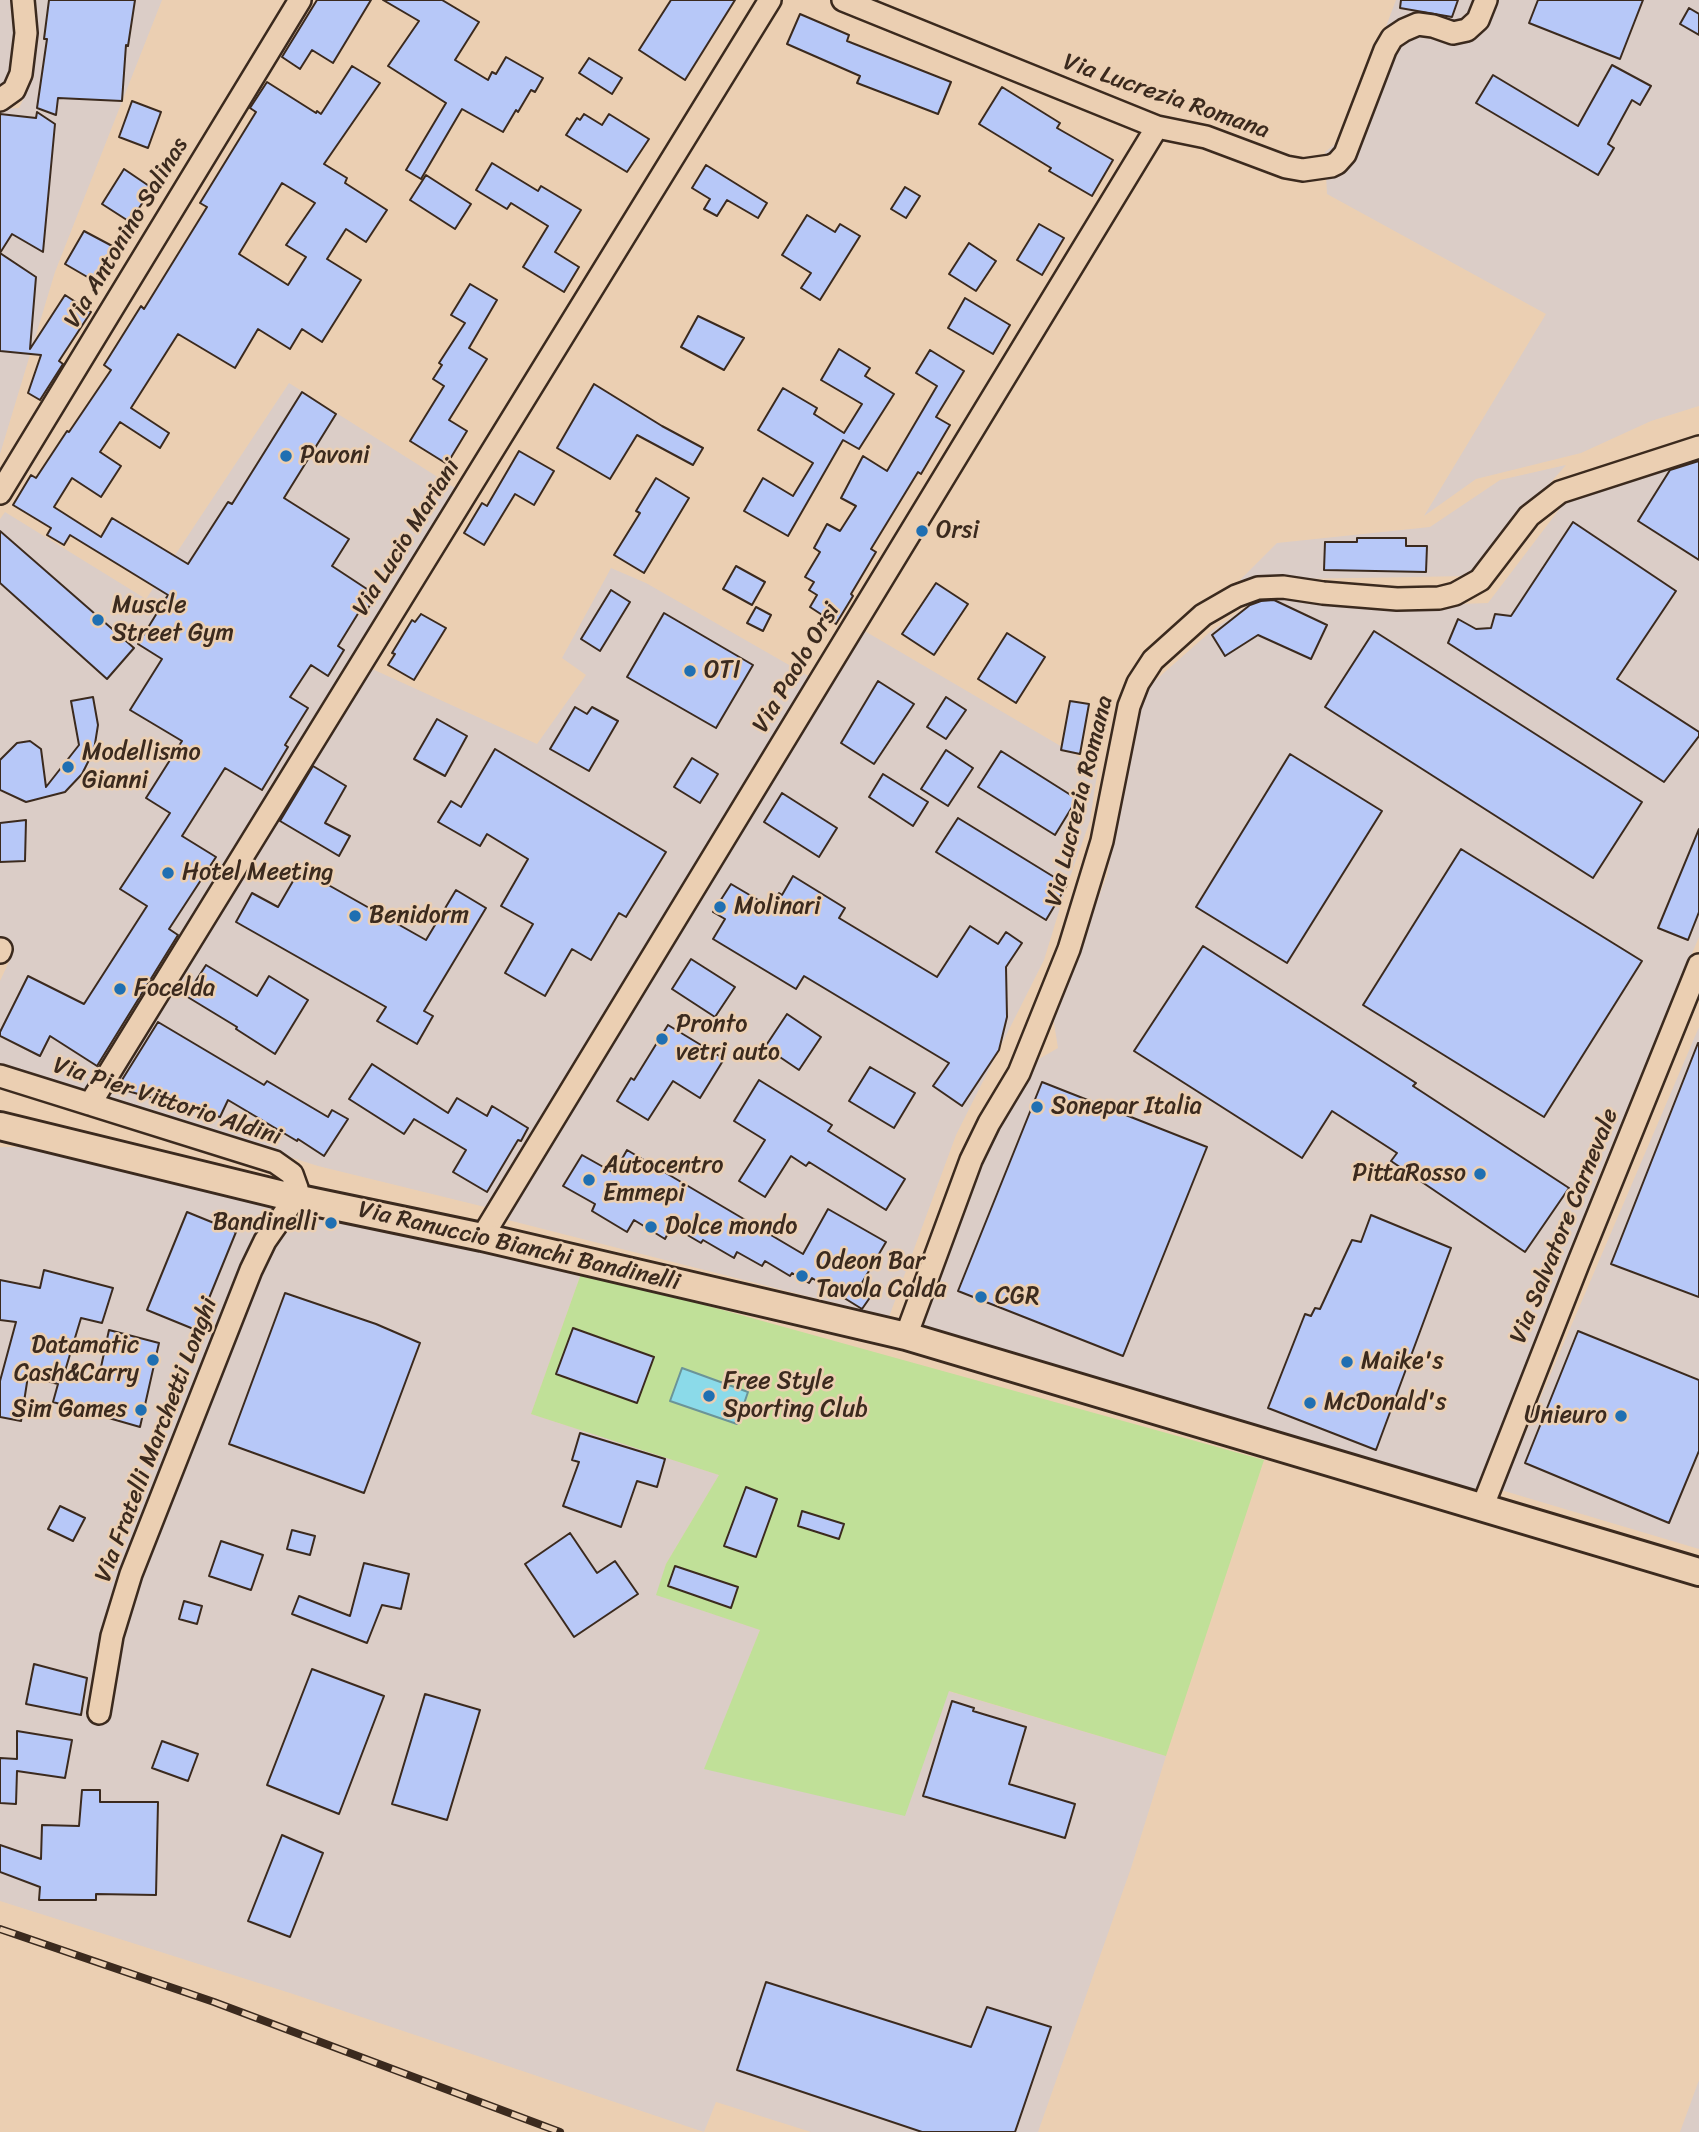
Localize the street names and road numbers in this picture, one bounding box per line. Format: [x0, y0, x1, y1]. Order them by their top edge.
street label: Via Lucrezia Romana [1059, 48, 1273, 146]
street label: Via Antonino Salinas [59, 133, 195, 333]
street label: Via Lucio Mariani [347, 454, 467, 622]
street label: Via Paolo Orsi [747, 598, 847, 738]
street label: Via Lucrezia Romana [1040, 693, 1120, 909]
street label: Via Pier Vittorio Aldini [49, 1052, 285, 1152]
street label: Via Salvatore Carnevale [1505, 1104, 1625, 1348]
street label: Via Ranuccio Bianchi Bandinelli [355, 1196, 683, 1298]
street label: Via Fratelli Marchetti Longhi [89, 1294, 225, 1586]

